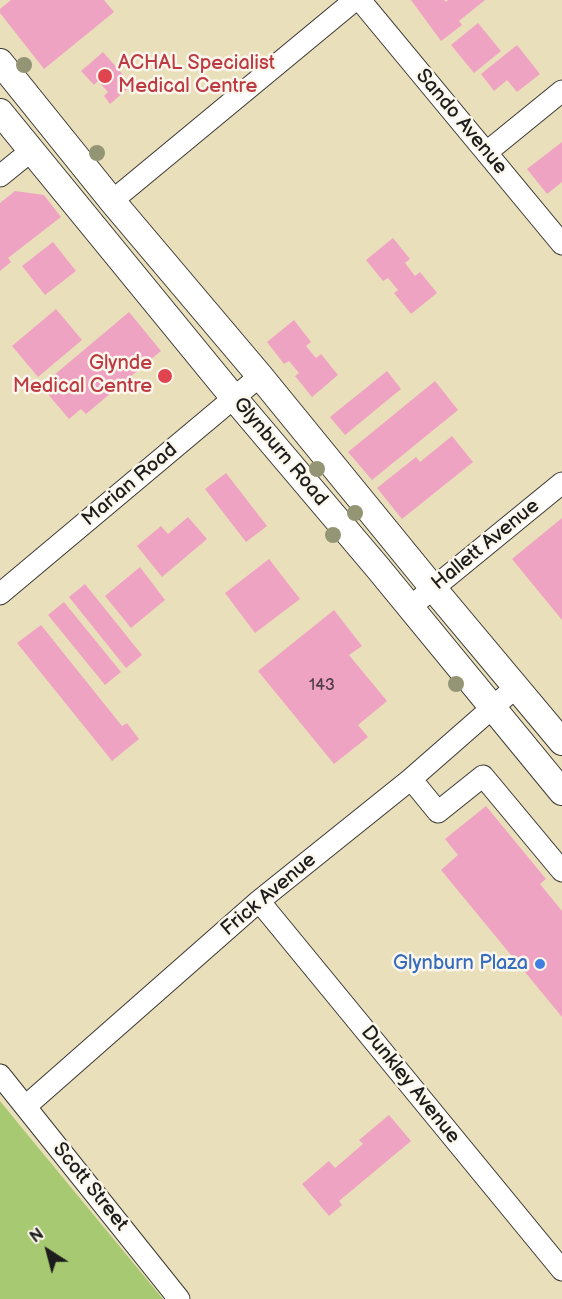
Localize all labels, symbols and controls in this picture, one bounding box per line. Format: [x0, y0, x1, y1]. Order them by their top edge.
place label: ACHAL Specialist Medical Centre [118, 52, 275, 99]
street label: Sando Avenue [410, 64, 512, 180]
marker: ACHAL Specialist Medical Centre [96, 67, 114, 85]
place label: Glynde Medical Centre [13, 352, 152, 399]
marker: Glynde Medical Centre [156, 367, 174, 385]
street label: Glynburn Road [228, 393, 332, 511]
street label: Marian Road [78, 438, 182, 532]
street label: Hallett Avenue [427, 494, 545, 596]
house number: 143 [309, 676, 335, 696]
street label: Frick Avenue [217, 848, 321, 942]
place label: Glynburn Plaza [393, 952, 528, 976]
marker: Glynburn Plaza [533, 957, 547, 971]
street label: Dunkley Avenue [355, 1021, 465, 1149]
street label: Scott Street [47, 1138, 133, 1236]
north arrow [18, 1221, 78, 1281]
text: N [27, 1225, 48, 1247]

